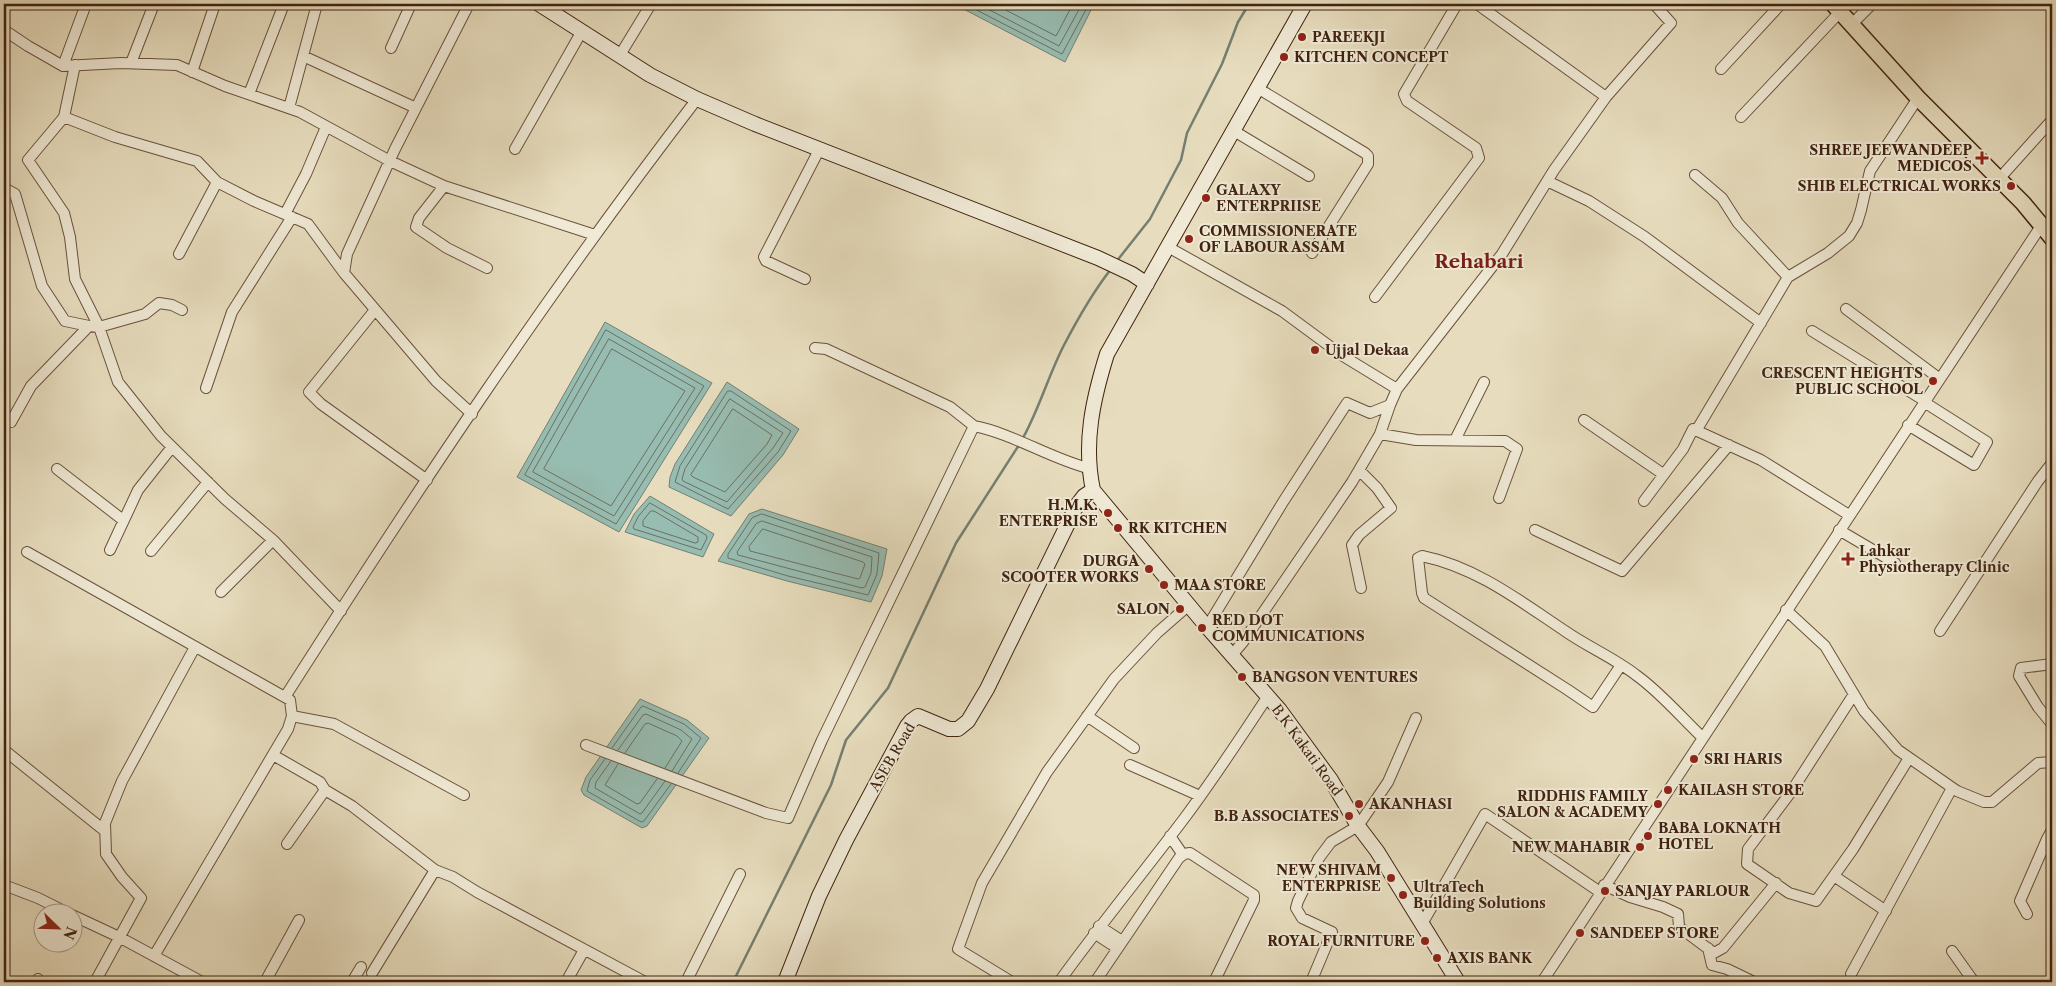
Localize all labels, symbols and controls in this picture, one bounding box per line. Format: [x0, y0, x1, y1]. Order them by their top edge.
place label: PAREEKJI [1312, 28, 1386, 46]
marker: PAREEKJI [1296, 31, 1308, 43]
place label: KITCHEN CONCEPT [1294, 48, 1449, 66]
marker: KITCHEN CONCEPT [1278, 51, 1290, 63]
place label: SHREE JEEWANDEEP MEDICOS [1809, 141, 1972, 175]
marker: SHREE JEEWANDEEP MEDICOS [1976, 152, 1988, 164]
place label: SHIB ELECTRICAL WORKS [1797, 177, 2001, 195]
marker: SHIB ELECTRICAL WORKS [2005, 180, 2017, 192]
place label: GALAXY ENTERPRIISE [1216, 181, 1321, 215]
marker: GALAXY ENTERPRIISE [1200, 192, 1212, 204]
place label: COMMISSIONERATE OF LABOUR ASSAM [1199, 222, 1357, 256]
marker: COMMISSIONERATE OF LABOUR ASSAM [1183, 233, 1195, 245]
district label: Rehabari [1434, 250, 1524, 273]
place label: Ujjal Dekaa [1325, 341, 1410, 359]
marker: Ujjal Dekaa [1309, 344, 1321, 356]
place label: CRESCENT HEIGHTS PUBLIC SCHOOL [1761, 364, 1923, 398]
marker: CRESCENT HEIGHTS PUBLIC SCHOOL [1927, 375, 1939, 387]
place label: H.M.K. ENTERPRISE [999, 496, 1098, 530]
marker: H.M.K. ENTERPRISE [1102, 507, 1114, 519]
place label: RK KITCHEN [1128, 519, 1227, 537]
marker: RK KITCHEN [1112, 522, 1124, 534]
place label: Lahkar Physiotherapy Clinic [1859, 542, 2010, 576]
place label: DURGA SCOOTER WORKS [1001, 552, 1140, 586]
marker: Lahkar Physiotherapy Clinic [1841, 552, 1855, 566]
marker: DURGA SCOOTER WORKS [1143, 563, 1155, 575]
place label: MAA STORE [1174, 576, 1266, 594]
marker: MAA STORE [1158, 579, 1170, 591]
place label: SALON [1117, 600, 1170, 618]
marker: SALON [1174, 603, 1186, 615]
place label: RED DOT COMMUNICATIONS [1212, 611, 1365, 645]
marker: RED DOT COMMUNICATIONS [1196, 622, 1208, 634]
place label: BANGSON VENTURES [1252, 668, 1418, 686]
marker: BANGSON VENTURES [1236, 671, 1248, 683]
street label: B K Kakati Road [1268, 701, 1347, 800]
street label: ASEB Road [865, 719, 919, 796]
place label: SRI HARIS [1704, 750, 1782, 768]
marker: SRI HARIS [1688, 753, 1700, 765]
place label: KAILASH STORE [1678, 781, 1804, 799]
marker: KAILASH STORE [1662, 784, 1674, 796]
place label: RIDDHIS FAMILY SALON & ACADEMY [1497, 787, 1649, 821]
place label: AKANHASI [1368, 795, 1453, 813]
marker: AKANHASI [1353, 798, 1365, 810]
marker: RIDDHIS FAMILY SALON & ACADEMY [1652, 798, 1664, 810]
place label: B.B ASSOCIATES [1214, 807, 1339, 825]
marker: B.B ASSOCIATES [1343, 810, 1355, 822]
place label: BABA LOKNATH HOTEL [1658, 819, 1781, 853]
marker: BABA LOKNATH HOTEL [1642, 830, 1654, 842]
place label: NEW MAHABIR [1512, 838, 1631, 856]
marker: NEW MAHABIR [1634, 841, 1646, 853]
place label: NEW SHIVAM ENTERPRISE [1276, 861, 1381, 895]
marker: NEW SHIVAM ENTERPRISE [1385, 872, 1397, 884]
place label: UltraTech Building Solutions [1413, 878, 1546, 912]
place label: SANJAY PARLOUR [1615, 882, 1751, 900]
marker: SANJAY PARLOUR [1599, 885, 1611, 897]
marker: UltraTech Building Solutions [1397, 889, 1409, 901]
north arrow [32, 904, 82, 954]
text: N [59, 924, 81, 942]
place label: SANDEEP STORE [1590, 924, 1719, 942]
marker: SANDEEP STORE [1574, 927, 1586, 939]
place label: ROYAL FURNITURE [1267, 932, 1415, 950]
marker: ROYAL FURNITURE [1419, 935, 1431, 947]
place label: AXIS BANK [1446, 949, 1533, 967]
marker: AXIS BANK [1431, 952, 1443, 964]

